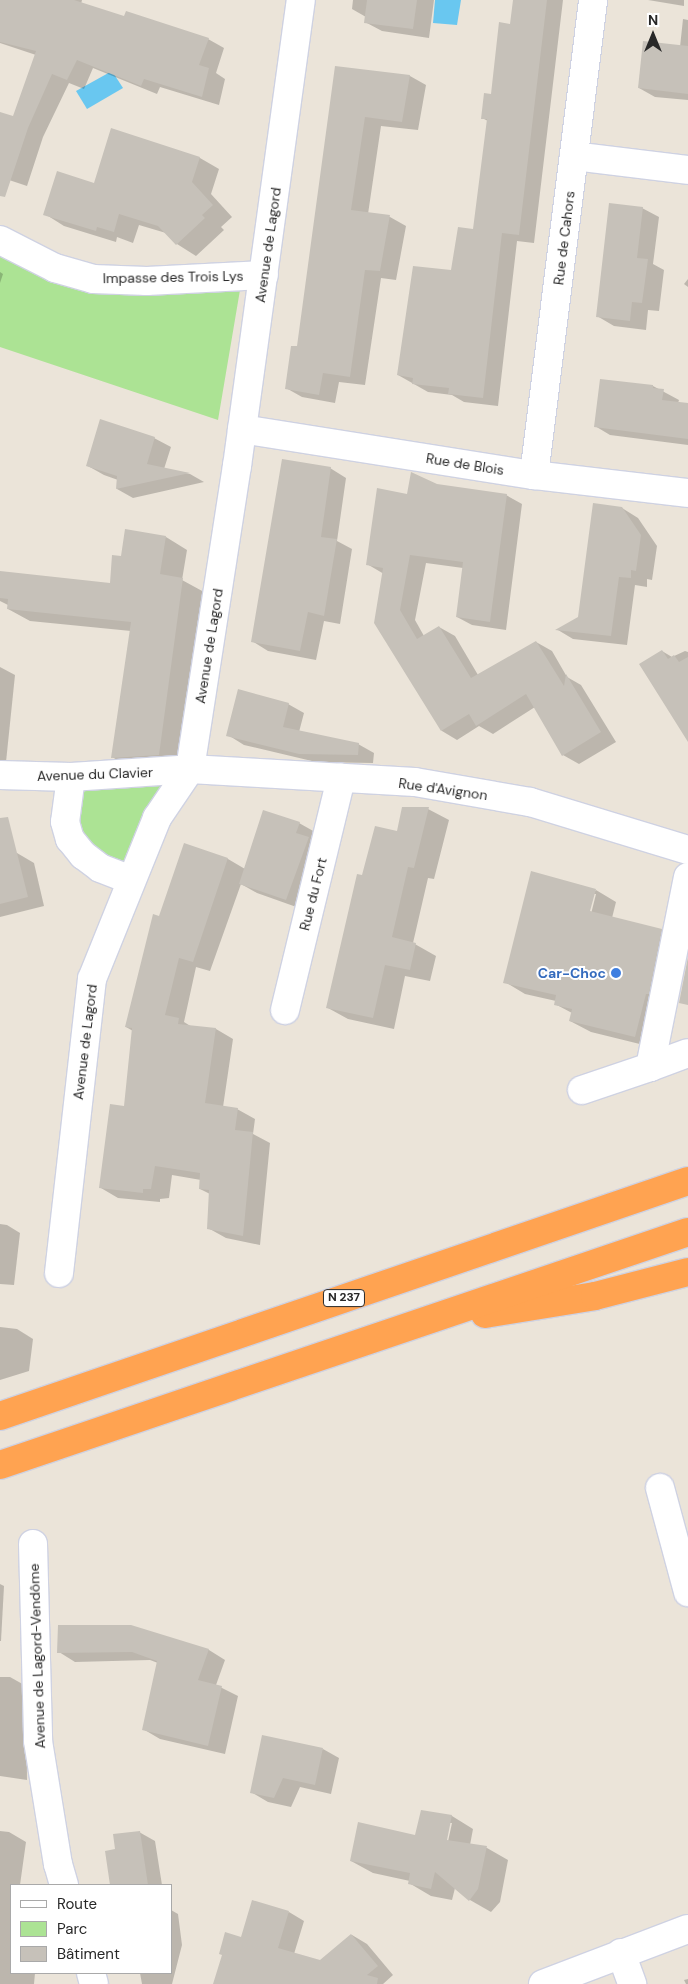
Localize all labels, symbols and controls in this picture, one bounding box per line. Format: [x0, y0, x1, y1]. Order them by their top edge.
north arrow [628, 10, 678, 60]
text: N [648, 11, 658, 29]
street label: Avenue de Lagord [252, 186, 284, 304]
street label: Rue de Cahors [550, 190, 578, 286]
street label: Impasse des Trois Lys [103, 267, 243, 287]
street label: Rue de Blois [425, 450, 505, 478]
street label: Avenue de Lagord [192, 587, 226, 705]
street label: Avenue du Clavier [37, 764, 153, 784]
street label: Rue d'Avignon [397, 774, 489, 804]
street label: Rue du Fort [296, 856, 330, 932]
place label: Car-Choc [538, 965, 606, 981]
marker: Car-Choc [610, 967, 622, 979]
street label: Avenue de Lagord [70, 983, 100, 1101]
road number: N 237 [323, 1289, 365, 1308]
street label: Avenue de Lagord-Vendôme [25, 1563, 49, 1749]
legend [10, 1884, 172, 1974]
text: Route [57, 1894, 97, 1914]
text: Parc [57, 1919, 87, 1939]
text: Bâtiment [57, 1944, 120, 1964]

